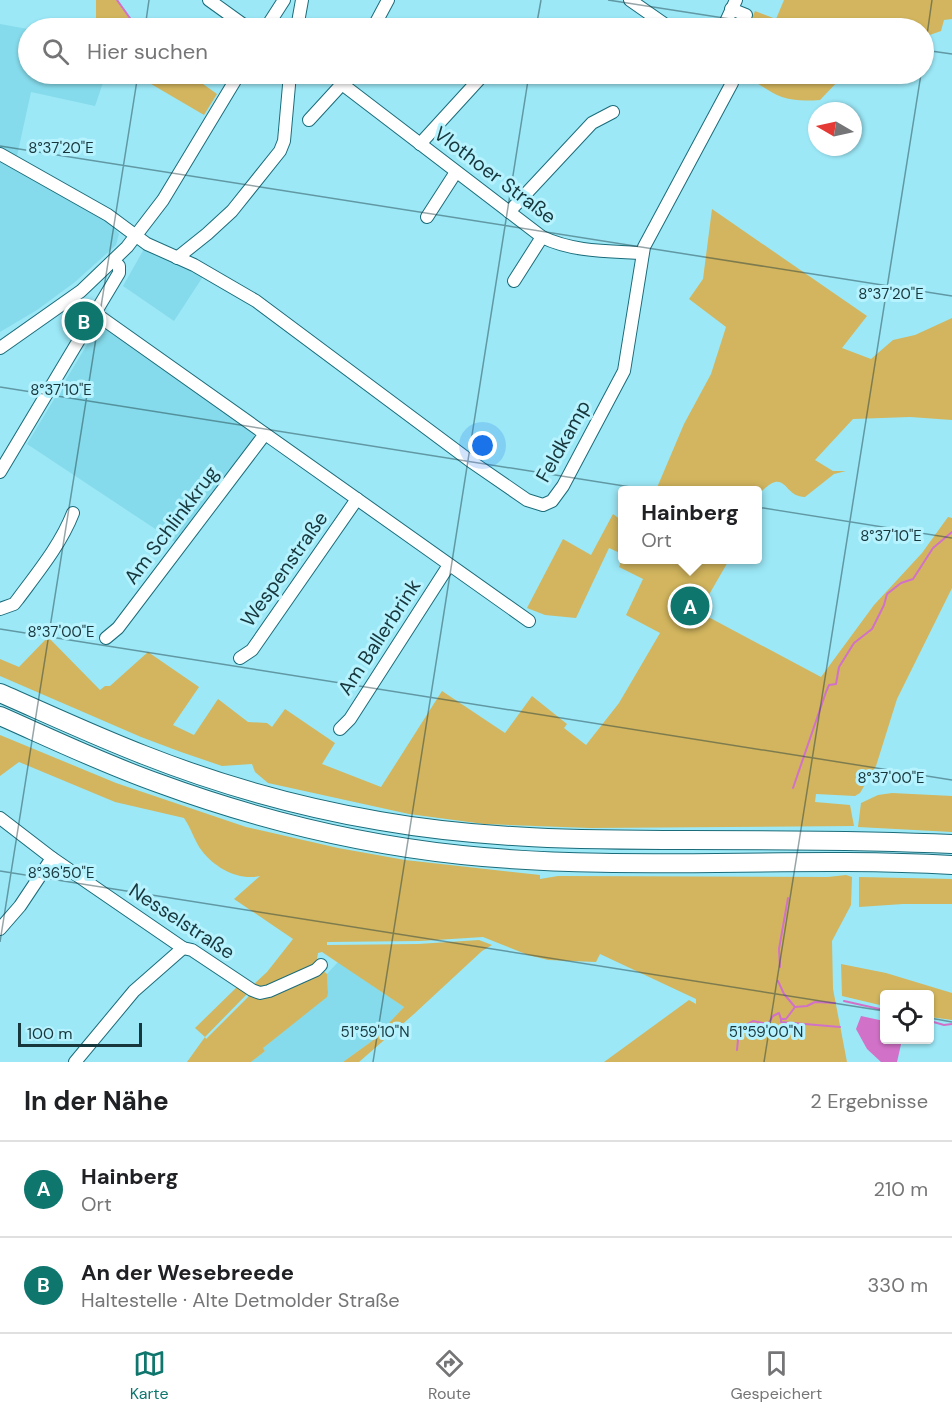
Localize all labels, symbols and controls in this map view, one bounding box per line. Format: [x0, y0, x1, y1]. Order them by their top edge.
search box [18, 18, 934, 84]
icon: search [39, 35, 72, 68]
text: Hier suchen [87, 37, 208, 66]
north arrow [808, 102, 862, 156]
street label: Vlothoer Straße [429, 121, 561, 229]
text: 8°37'20"E [28, 138, 94, 158]
text: 8°37'20"E [858, 284, 924, 304]
pin: B [64, 298, 104, 344]
text: 8°37'10"E [30, 380, 92, 400]
street label: Feldkamp [530, 395, 596, 487]
your location [468, 431, 497, 460]
street label: Am Schlinkkrug [118, 461, 224, 589]
popup [618, 486, 762, 564]
text: Hainberg [641, 498, 739, 527]
street label: Wespenstraße [235, 506, 333, 632]
text: 8°37'10"E [860, 526, 922, 546]
text: Ort [641, 527, 672, 553]
street label: Am Ballerbrink [332, 574, 426, 700]
pin: A [670, 584, 710, 628]
text: 8°37'00"E [27, 622, 95, 642]
text: 8°37'00"E [857, 768, 925, 788]
text: 8°36'50"E [28, 863, 94, 883]
street label: Nesselstraße [124, 877, 240, 965]
map controls [880, 990, 934, 1044]
button: locate [880, 990, 934, 1044]
scale bar [18, 1020, 142, 1048]
text: 51°59'10"N [340, 1022, 410, 1042]
text: 51°59'00"N [729, 1022, 803, 1042]
text: 100 m [27, 1023, 72, 1044]
text: In der Nähe [24, 1084, 169, 1118]
text: 2 Ergebnisse [810, 1088, 928, 1114]
text: Hainberg [81, 1162, 179, 1191]
text: A [36, 1176, 51, 1202]
text: 210 m [873, 1176, 928, 1202]
text: Ort [81, 1191, 112, 1217]
text: An der Wesebreede [81, 1258, 294, 1287]
text: B [37, 1272, 50, 1298]
text: 330 m [868, 1272, 928, 1298]
text: Haltestelle · Alte Detmolder Straße [81, 1287, 400, 1313]
tab: Karte [130, 1347, 169, 1404]
tab: Route [428, 1347, 471, 1404]
tab: Gespeichert [730, 1347, 822, 1404]

